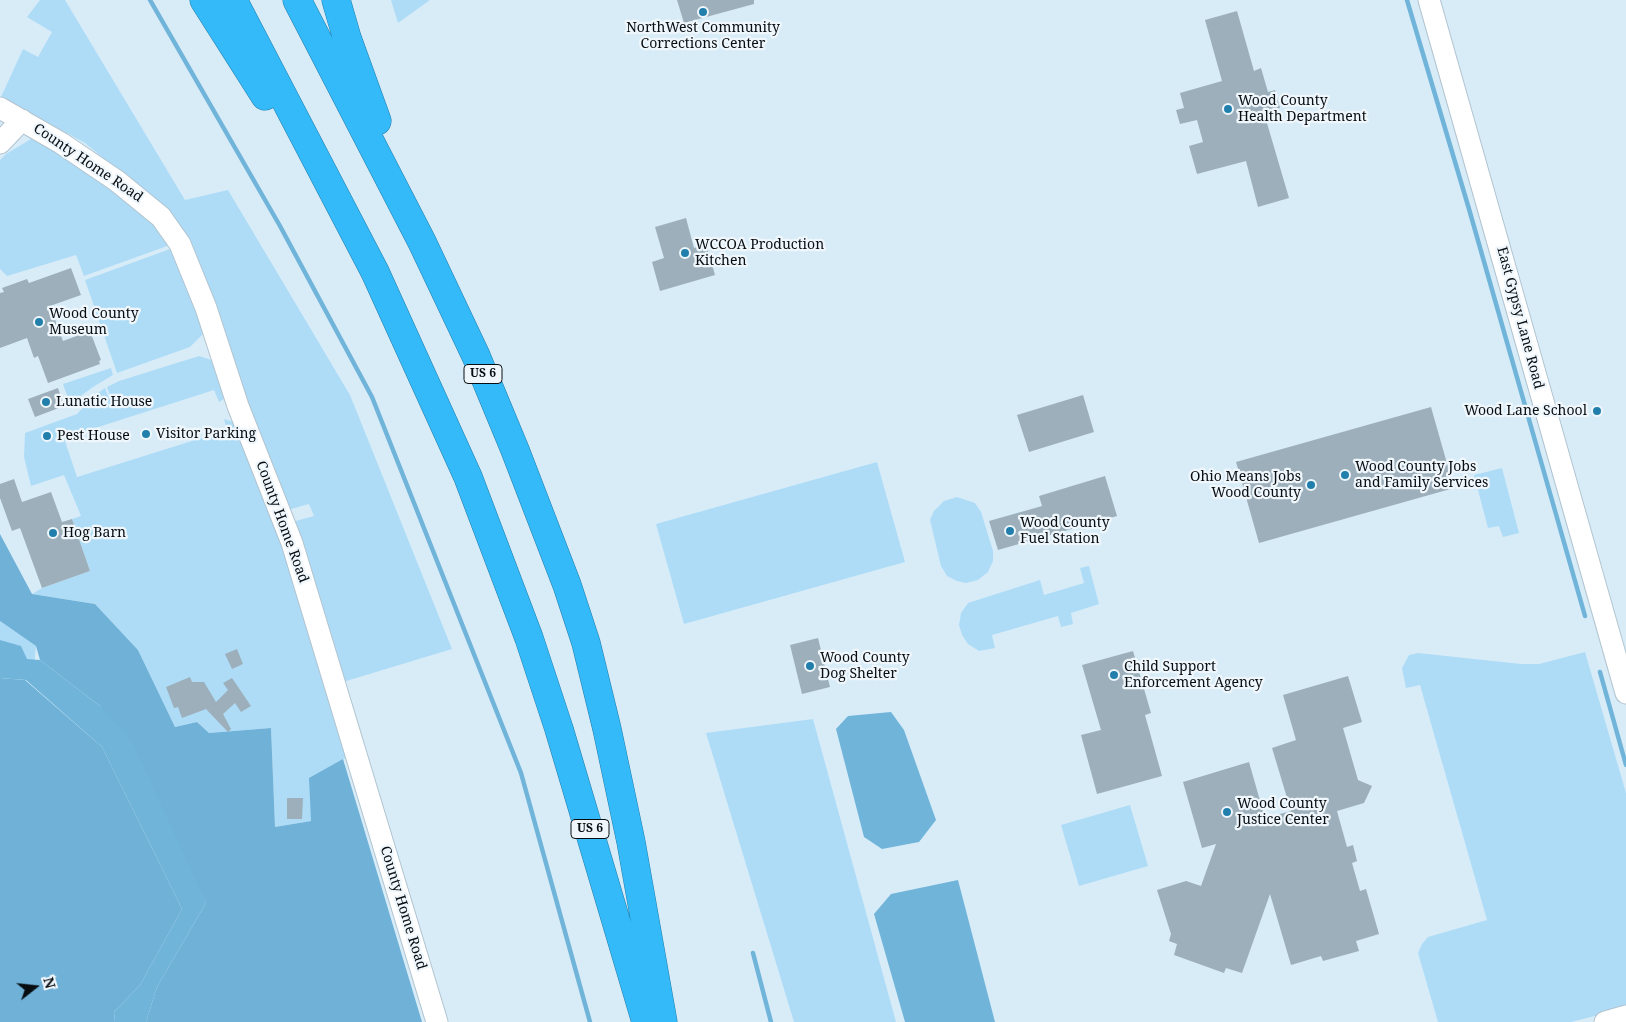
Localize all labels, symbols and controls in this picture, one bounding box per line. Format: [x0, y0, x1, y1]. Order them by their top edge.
marker: NorthWest Community Corrections Center [697, 6, 709, 18]
place label: NorthWest Community Corrections Center [626, 20, 780, 52]
place label: Wood County Health Department [1238, 93, 1367, 125]
marker: Wood County Health Department [1222, 103, 1234, 115]
street label: County Home Road [30, 120, 146, 206]
place label: WCCOA Production Kitchen [695, 237, 824, 270]
street label: East Gypsy Lane Road [1493, 245, 1547, 391]
marker: WCCOA Production Kitchen [679, 247, 691, 259]
place label: Wood County Museum [49, 306, 139, 338]
marker: Wood County Museum [33, 316, 45, 328]
road number: US 6 [464, 364, 502, 384]
place label: Lunatic House [56, 394, 152, 410]
marker: Lunatic House [40, 396, 52, 408]
place label: Wood Lane School [1464, 403, 1587, 419]
marker: Wood Lane School [1591, 405, 1603, 417]
place label: Visitor Parking [156, 426, 256, 442]
place label: Pest House [57, 428, 130, 444]
marker: Visitor Parking [140, 428, 152, 440]
marker: Pest House [41, 430, 53, 442]
street label: County Home Road [252, 459, 312, 585]
place label: Wood County Jobs and Family Services [1355, 459, 1488, 492]
place label: Ohio Means Jobs Wood County [1190, 469, 1301, 502]
marker: Wood County Jobs and Family Services [1339, 469, 1351, 481]
marker: Ohio Means Jobs Wood County [1305, 479, 1317, 491]
place label: Wood County Fuel Station [1020, 515, 1110, 548]
place label: Hog Barn [63, 525, 126, 541]
marker: Wood County Fuel Station [1004, 525, 1016, 537]
marker: Hog Barn [47, 527, 59, 539]
place label: Wood County Dog Shelter [820, 650, 910, 682]
place label: Child Support Enforcement Agency [1124, 659, 1263, 692]
marker: Wood County Dog Shelter [804, 660, 816, 672]
marker: Child Support Enforcement Agency [1108, 669, 1120, 681]
place label: Wood County Justice Center [1237, 796, 1329, 829]
marker: Wood County Justice Center [1221, 806, 1233, 818]
road number: US 6 [571, 820, 609, 839]
street label: County Home Road [376, 844, 430, 972]
north arrow [10, 962, 60, 1012]
text: N [39, 975, 61, 991]

